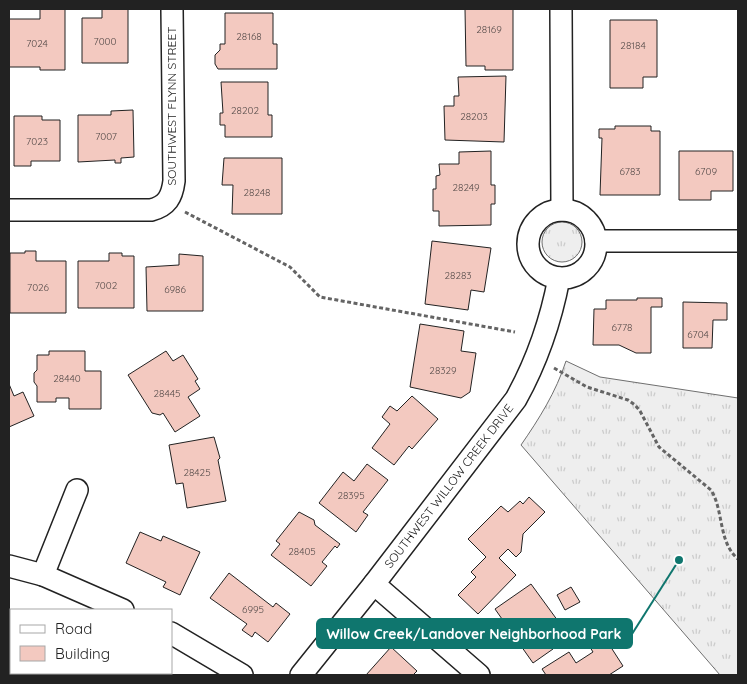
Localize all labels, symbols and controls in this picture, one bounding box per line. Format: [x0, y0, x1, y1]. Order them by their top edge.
house number: 28169 [476, 23, 502, 36]
street label: SOUTHWEST FLYNN STREET [164, 27, 179, 185]
house number: 28168 [236, 30, 262, 43]
house number: 7000 [94, 35, 117, 48]
house number: 7024 [26, 37, 48, 50]
house number: 28184 [620, 39, 646, 52]
house number: 28202 [231, 104, 259, 117]
house number: 28203 [460, 110, 488, 123]
house number: 7007 [95, 130, 117, 143]
house number: 7023 [26, 135, 48, 148]
house number: 6783 [619, 165, 641, 178]
house number: 6709 [695, 165, 717, 178]
house number: 28249 [453, 181, 480, 194]
house number: 28248 [244, 186, 271, 199]
house number: 28283 [444, 269, 472, 282]
house number: 7002 [95, 279, 118, 292]
house number: 7026 [27, 281, 50, 294]
house number: 6986 [164, 283, 186, 296]
house number: 6778 [611, 321, 633, 334]
house number: 6704 [687, 328, 709, 341]
house number: 28329 [429, 364, 457, 377]
house number: 28440 [53, 372, 81, 385]
house number: 28445 [153, 387, 181, 400]
street label: SOUTHWEST WILLOW CREEK DRIVE [381, 401, 517, 571]
house number: 28425 [183, 466, 211, 479]
house number: 28395 [337, 489, 365, 502]
house number: 28405 [288, 545, 316, 558]
house number: 6995 [242, 603, 264, 616]
legend [10, 609, 172, 674]
text: Road [55, 619, 92, 638]
callout: Willow Creek/Landover Neighborhood Park [317, 619, 632, 648]
text: Willow Creek/Landover Neighborhood Park [326, 625, 622, 643]
text: Building [55, 644, 110, 663]

